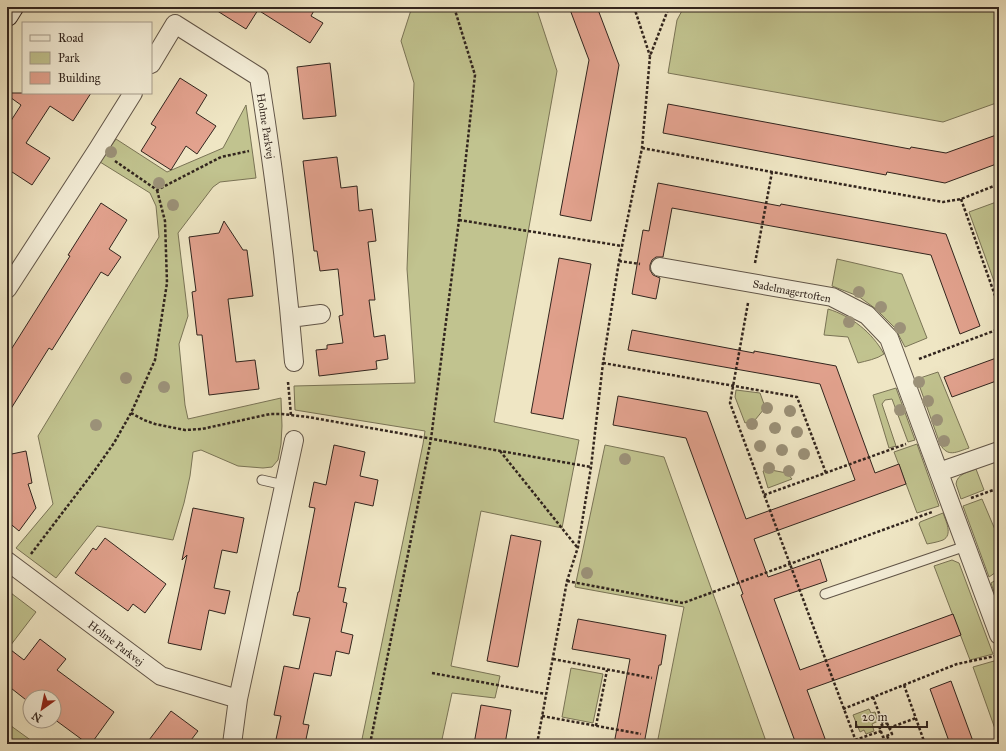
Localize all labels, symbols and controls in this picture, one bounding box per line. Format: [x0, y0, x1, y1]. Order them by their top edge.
legend [22, 22, 152, 94]
text: Road [58, 31, 84, 45]
text: Park [58, 51, 80, 65]
text: Building [58, 71, 101, 86]
street label: Holme Parkvej [254, 92, 277, 160]
street label: Sadelmagertoften [752, 278, 832, 305]
street label: Holme Parkvej [85, 618, 146, 669]
north arrow [22, 689, 62, 729]
scale bar [856, 703, 927, 729]
text: N [29, 709, 44, 725]
text: 20 m [862, 710, 888, 724]

